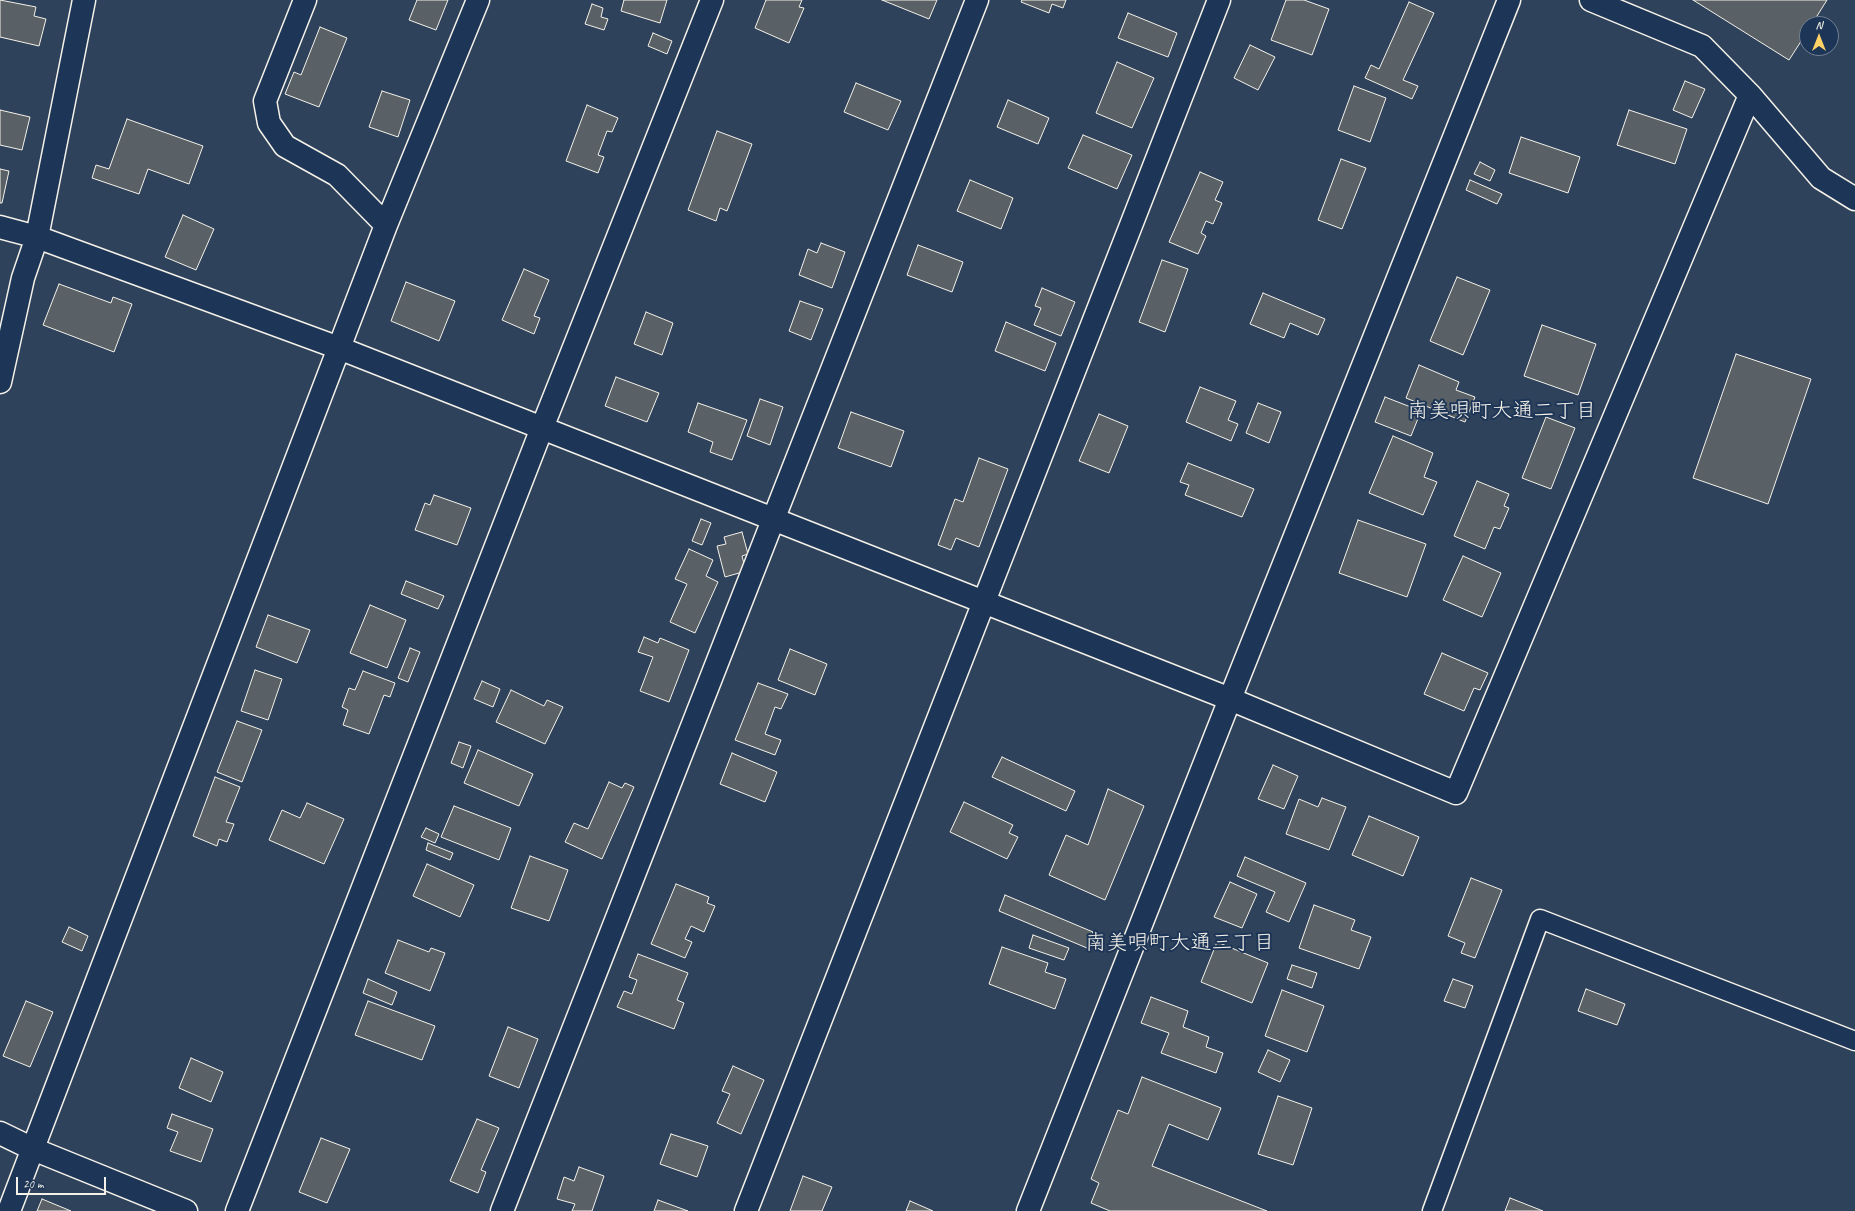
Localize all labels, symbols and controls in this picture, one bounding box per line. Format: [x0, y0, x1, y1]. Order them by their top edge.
north arrow [1799, 16, 1839, 56]
text: N [1816, 18, 1822, 32]
district label: 南美唄町大通二丁目 [1408, 398, 1596, 424]
district label: 南美唄町大通三丁目 [1086, 930, 1274, 956]
scale bar [18, 1169, 108, 1195]
text: 20 m [23, 1176, 43, 1192]

